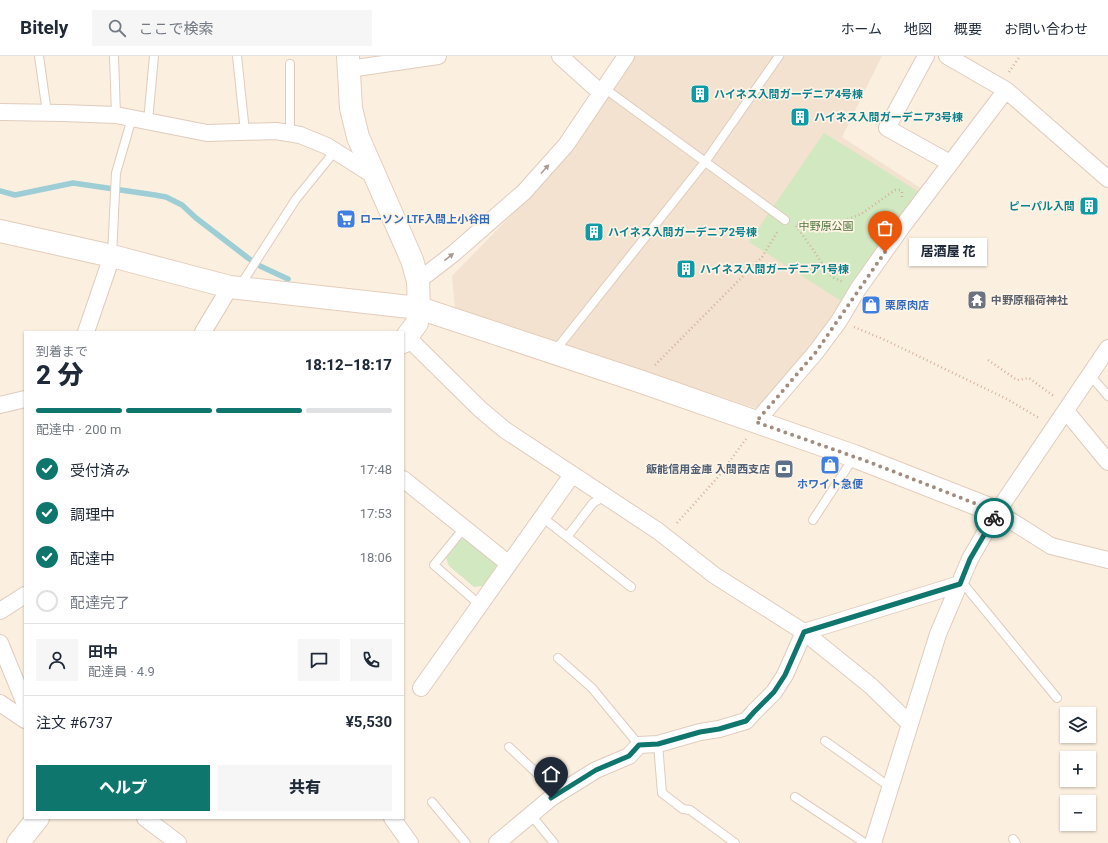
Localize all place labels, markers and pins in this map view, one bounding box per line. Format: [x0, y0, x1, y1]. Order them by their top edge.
building icon: ハイネス入間ガーデニア4号棟 [689, 83, 711, 105]
place label: ハイネス入間ガーデニア4号棟 [714, 88, 863, 101]
building icon: ハイネス入間ガーデニア3号棟 [789, 106, 811, 128]
place label: ハイネス入間ガーデニア3号棟 [814, 111, 963, 124]
building icon: ピーパル入間 [1078, 195, 1100, 217]
place label: ピーパル入間 [1009, 200, 1075, 213]
supermarket icon: ローソン LTF入間上小谷田 [335, 208, 357, 230]
pin [868, 211, 902, 252]
place label: ローソン LTF入間上小谷田 [360, 213, 490, 226]
building icon: ハイネス入間ガーデニア2号棟 [583, 221, 605, 243]
place label: ハイネス入間ガーデニア2号棟 [608, 226, 757, 239]
callout: 居酒屋 花 [909, 238, 987, 266]
building icon: ハイネス入間ガーデニア1号棟 [675, 258, 697, 280]
place label: ハイネス入間ガーデニア1号棟 [700, 263, 849, 276]
temple icon: 中野原稲荷神社 [966, 289, 988, 311]
shop icon: 栗原肉店 [860, 294, 882, 316]
place label: 中野原稲荷神社 [991, 294, 1068, 307]
place label: 栗原肉店 [885, 299, 929, 312]
shop icon: ホワイト急便 [819, 454, 841, 476]
bank icon: 飯能信用金庫 入間西支店 [773, 458, 795, 480]
place label: 飯能信用金庫 入間西支店 [645, 463, 770, 476]
place label: ホワイト急便 [797, 478, 864, 491]
pin [534, 757, 568, 798]

